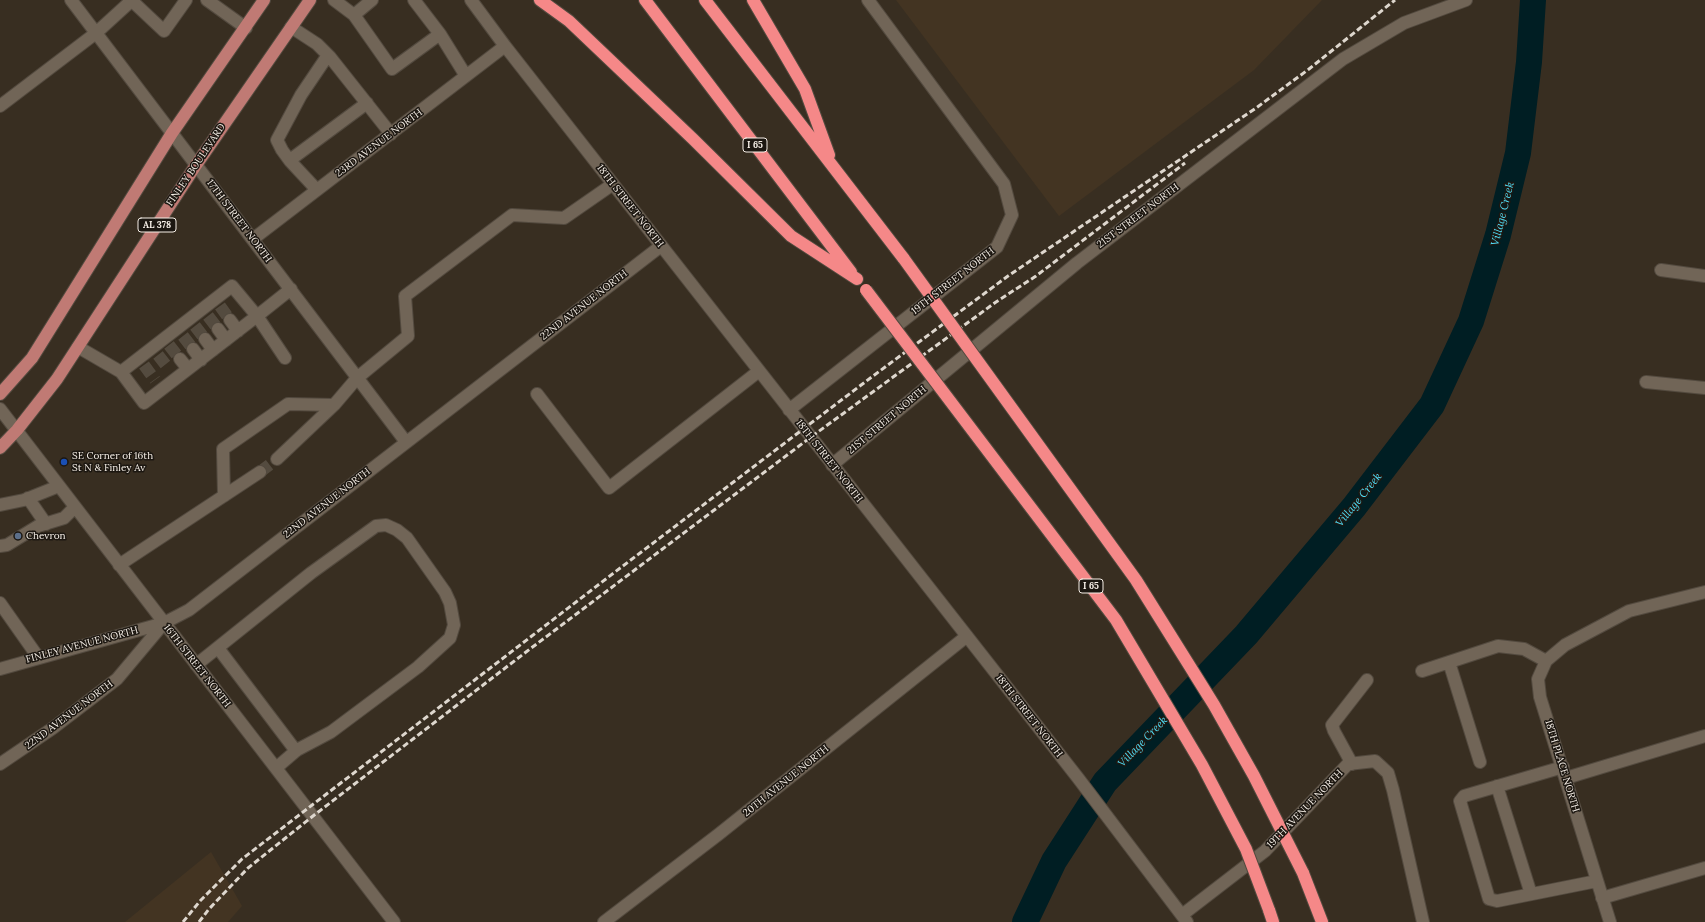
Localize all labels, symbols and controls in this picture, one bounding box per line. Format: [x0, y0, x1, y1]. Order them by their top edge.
street label: 23RD AVENUE NORTH [333, 106, 425, 180]
street label: FINLEY BOULEVARD [164, 121, 228, 209]
road number: I 65 [743, 138, 767, 152]
street label: 18TH STREET NORTH [594, 162, 666, 250]
street label: 17TH STREET NORTH [204, 177, 274, 265]
street label: 21ST STREET NORTH [1095, 181, 1181, 251]
water label: Village Creek [1489, 181, 1517, 247]
road number: AL 378 [138, 218, 176, 232]
street label: 19TH STREET NORTH [909, 245, 997, 317]
street label: 22ND AVENUE NORTH [538, 267, 630, 343]
street label: 21ST STREET NORTH [845, 383, 929, 457]
street label: 18TH STREET NORTH [793, 417, 865, 505]
place label: SE Corner of 16th St N & Finley Av [72, 450, 153, 474]
marker: SE Corner of 16th St N & Finley Av [59, 457, 69, 467]
street label: 22ND AVENUE NORTH [281, 465, 373, 541]
water label: Village Creek [1333, 470, 1385, 530]
place label: Chevron [26, 530, 66, 542]
marker: Chevron [13, 531, 23, 541]
road number: I 65 [1079, 579, 1103, 593]
street label: 16TH STREET NORTH [161, 622, 233, 710]
street label: FINLEY AVENUE NORTH [24, 624, 140, 666]
street label: 18TH STREET NORTH [993, 672, 1065, 760]
street label: 22ND AVENUE NORTH [23, 678, 115, 752]
water label: Village Creek [1115, 714, 1171, 770]
street label: 18TH PLACE NORTH [1542, 718, 1582, 814]
street label: 20TH AVENUE NORTH [741, 743, 831, 819]
street label: 19TH AVENUE NORTH [1264, 767, 1346, 851]

